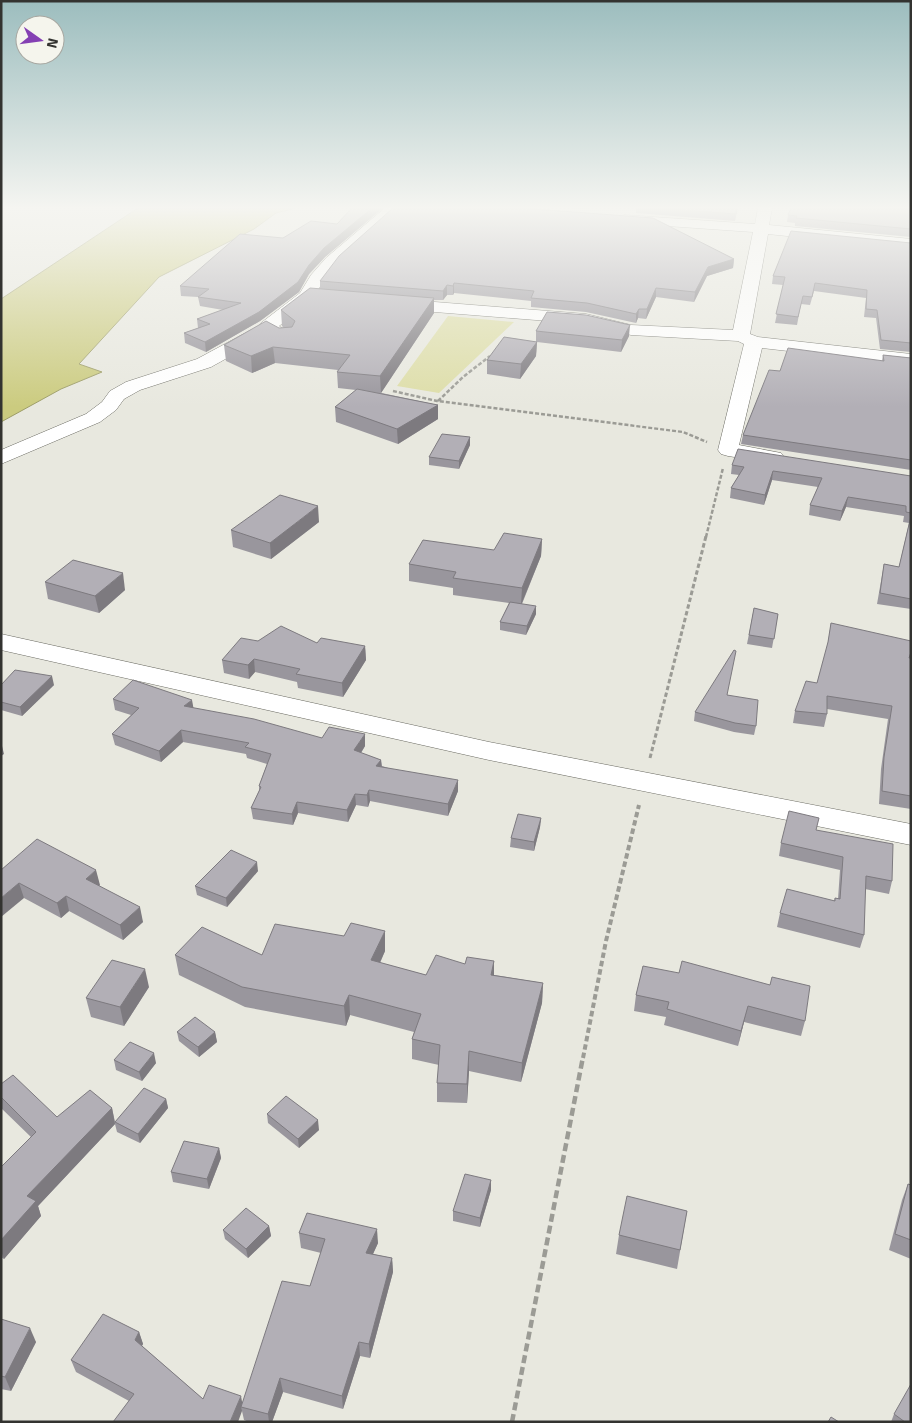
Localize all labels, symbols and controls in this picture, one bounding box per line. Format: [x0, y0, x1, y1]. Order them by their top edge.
north arrow [15, 15, 65, 65]
text: N [43, 36, 62, 50]

